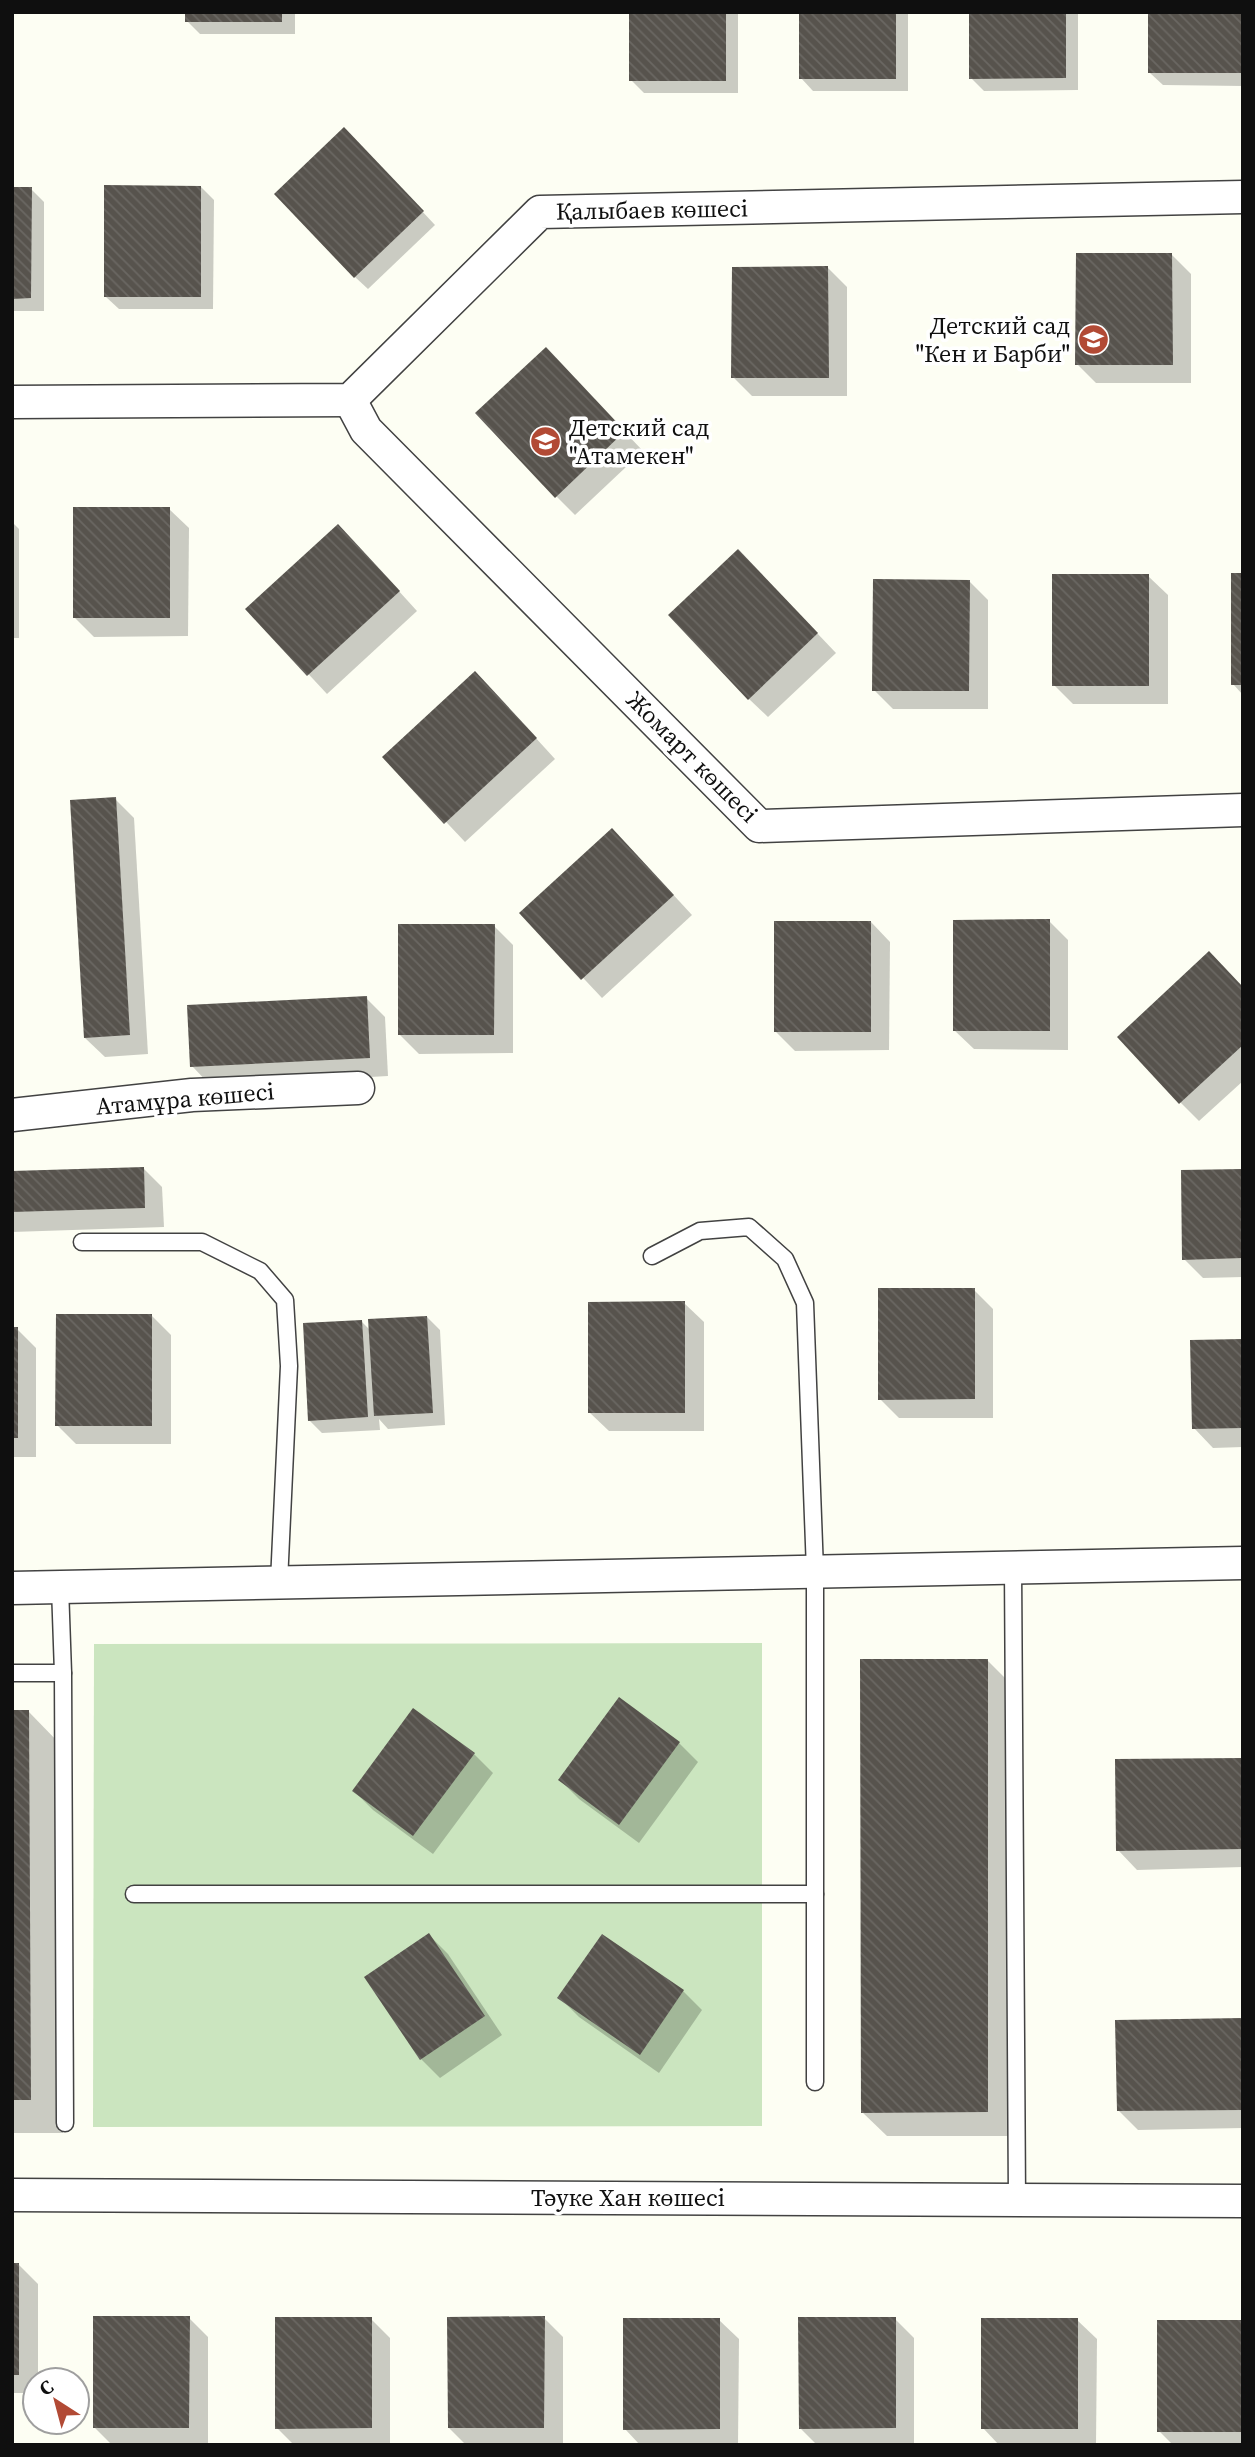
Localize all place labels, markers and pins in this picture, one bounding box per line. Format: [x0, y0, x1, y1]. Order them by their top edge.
place label: Детский сад "Кен и Барби" [916, 309, 1070, 370]
school or university icon: Детский сад "Кен и Барби" [1076, 323, 1110, 357]
place label: Детский сад "Атамекен" [569, 411, 709, 472]
school or university icon: Детский сад "Атамекен" [529, 425, 563, 459]

